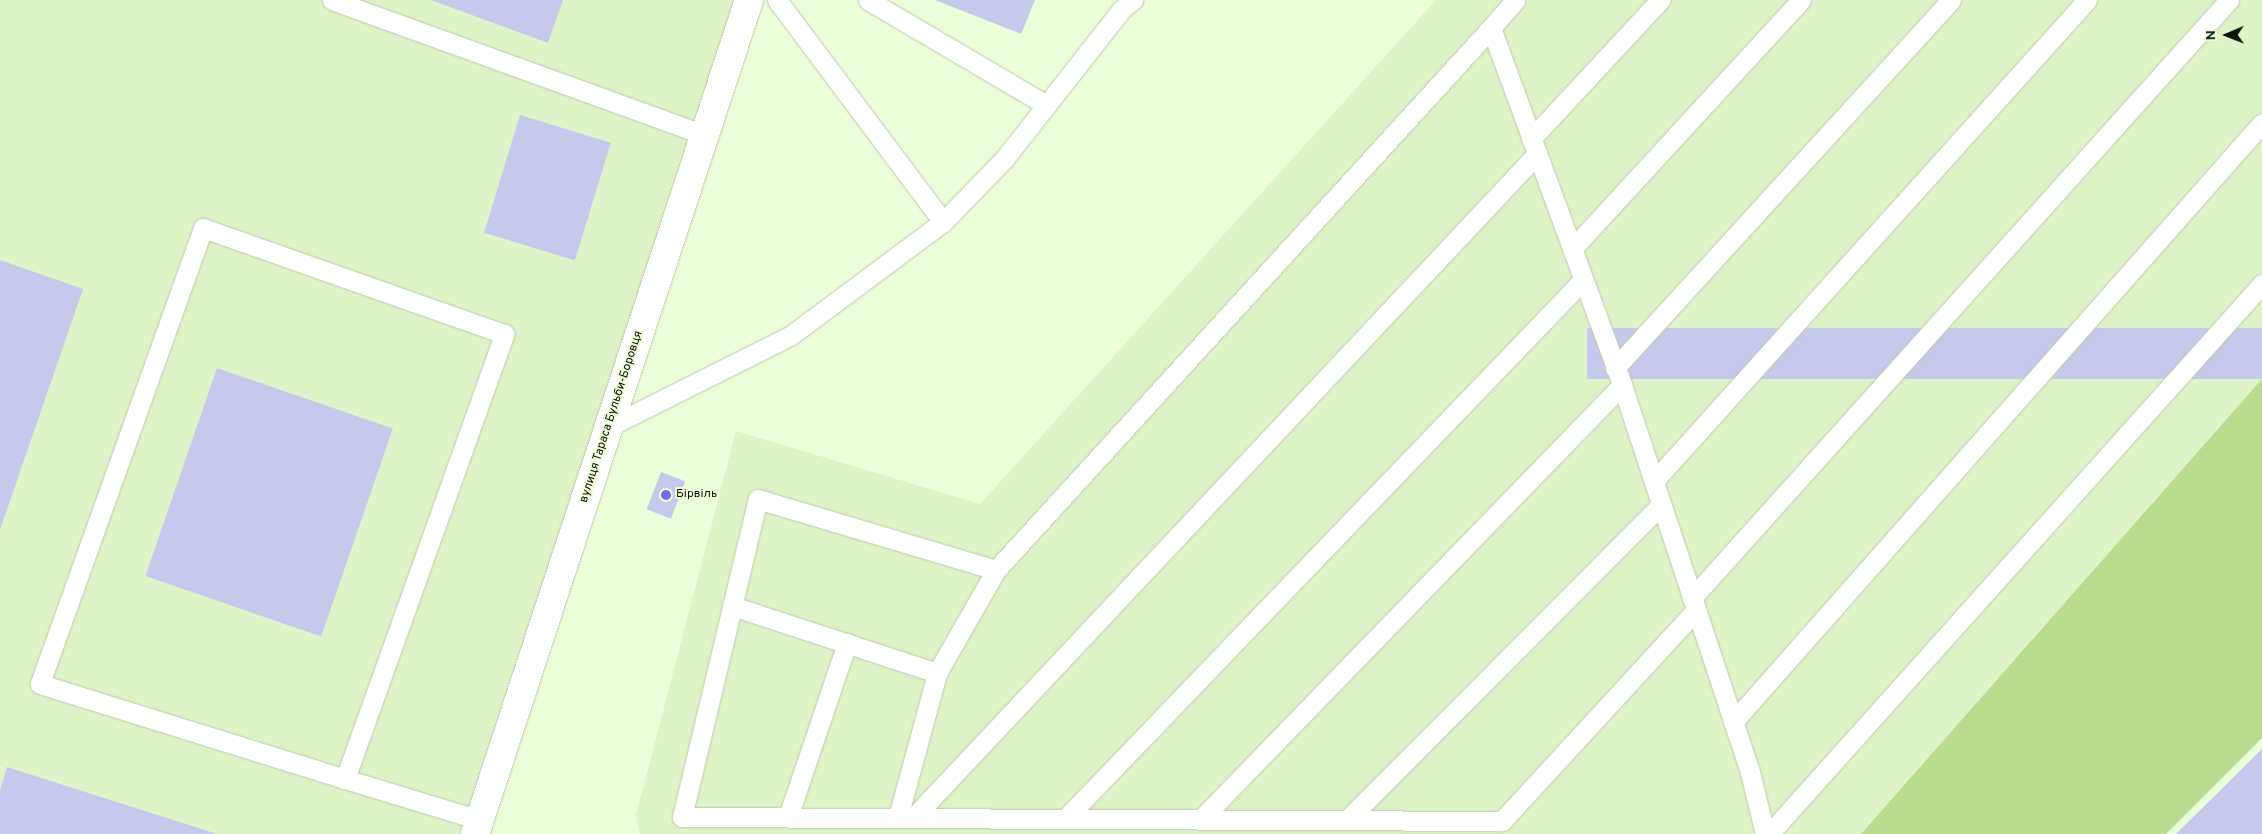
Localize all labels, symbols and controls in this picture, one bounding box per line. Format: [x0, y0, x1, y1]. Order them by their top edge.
north arrow [2202, 10, 2252, 60]
text: N [2203, 30, 2220, 40]
street label: вулиця Тараса Бульби-Боровця [577, 329, 647, 505]
place label: Бірвіль [676, 488, 717, 502]
marker: Бірвіль [660, 489, 672, 501]

